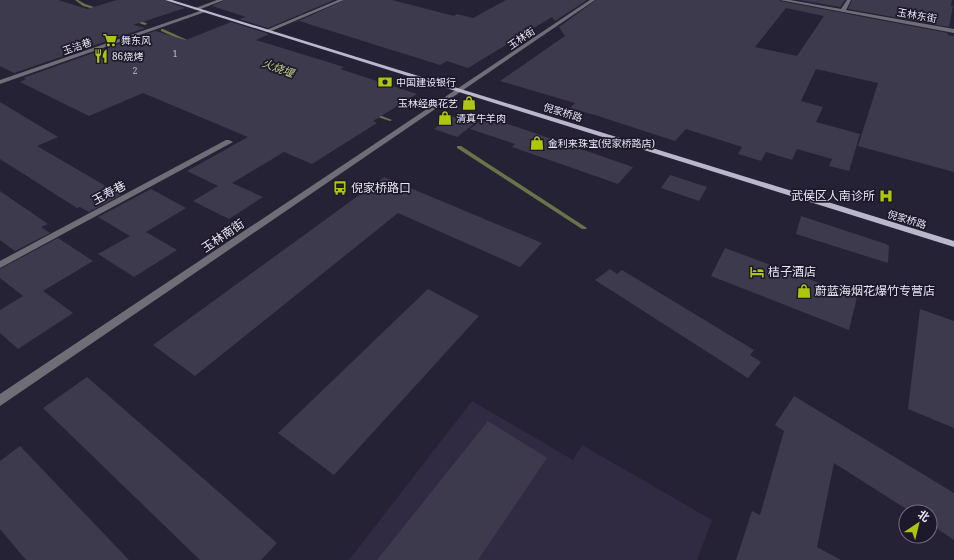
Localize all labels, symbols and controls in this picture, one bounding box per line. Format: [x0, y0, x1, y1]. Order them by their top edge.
street label: 玉林东街 [896, 5, 938, 25]
street label: 玉林街 [505, 24, 537, 52]
supermarket icon: 舞东风 [102, 32, 118, 48]
place label: 舞东风 [121, 33, 151, 47]
street label: 玉洁巷 [61, 34, 93, 58]
house number: 1 [172, 47, 178, 60]
restaurant icon: 86烧烤 [93, 48, 109, 64]
place label: 86烧烤 [112, 49, 143, 63]
water label: 火烧堰 [260, 55, 298, 81]
house number: 2 [132, 64, 138, 77]
bank icon: 中国建设银行 [377, 74, 393, 90]
place label: 中国建设银行 [396, 75, 456, 89]
shop icon: 玉林经典花艺 [461, 95, 477, 111]
place label: 玉林经典花艺 [398, 96, 458, 110]
street label: 倪家桥路 [542, 99, 584, 125]
shop icon: 清真牛羊肉 [437, 110, 453, 126]
place label: 清真牛羊肉 [456, 111, 506, 125]
shop icon: 金利来珠宝(倪家桥路店) [529, 135, 545, 151]
place label: 金利来珠宝(倪家桥路店) [548, 136, 655, 150]
street label: 玉寿巷 [89, 177, 129, 209]
place label: 倪家桥路口 [351, 179, 411, 196]
bus stop icon: 倪家桥路口 [332, 180, 348, 196]
place label: 武侯区人南诊所 [791, 187, 875, 204]
hospital icon: 武侯区人南诊所 [878, 188, 894, 204]
street label: 倪家桥路 [886, 206, 928, 232]
street label: 玉林南街 [198, 215, 247, 256]
place label: 桔子酒店 [768, 263, 816, 280]
hotel icon: 桔子酒店 [749, 264, 765, 280]
place label: 蔚蓝海烟花爆竹专营店 [815, 282, 935, 299]
shop icon: 蔚蓝海烟花爆竹专营店 [796, 283, 812, 299]
north arrow [898, 504, 938, 544]
text: 北 [915, 506, 933, 525]

